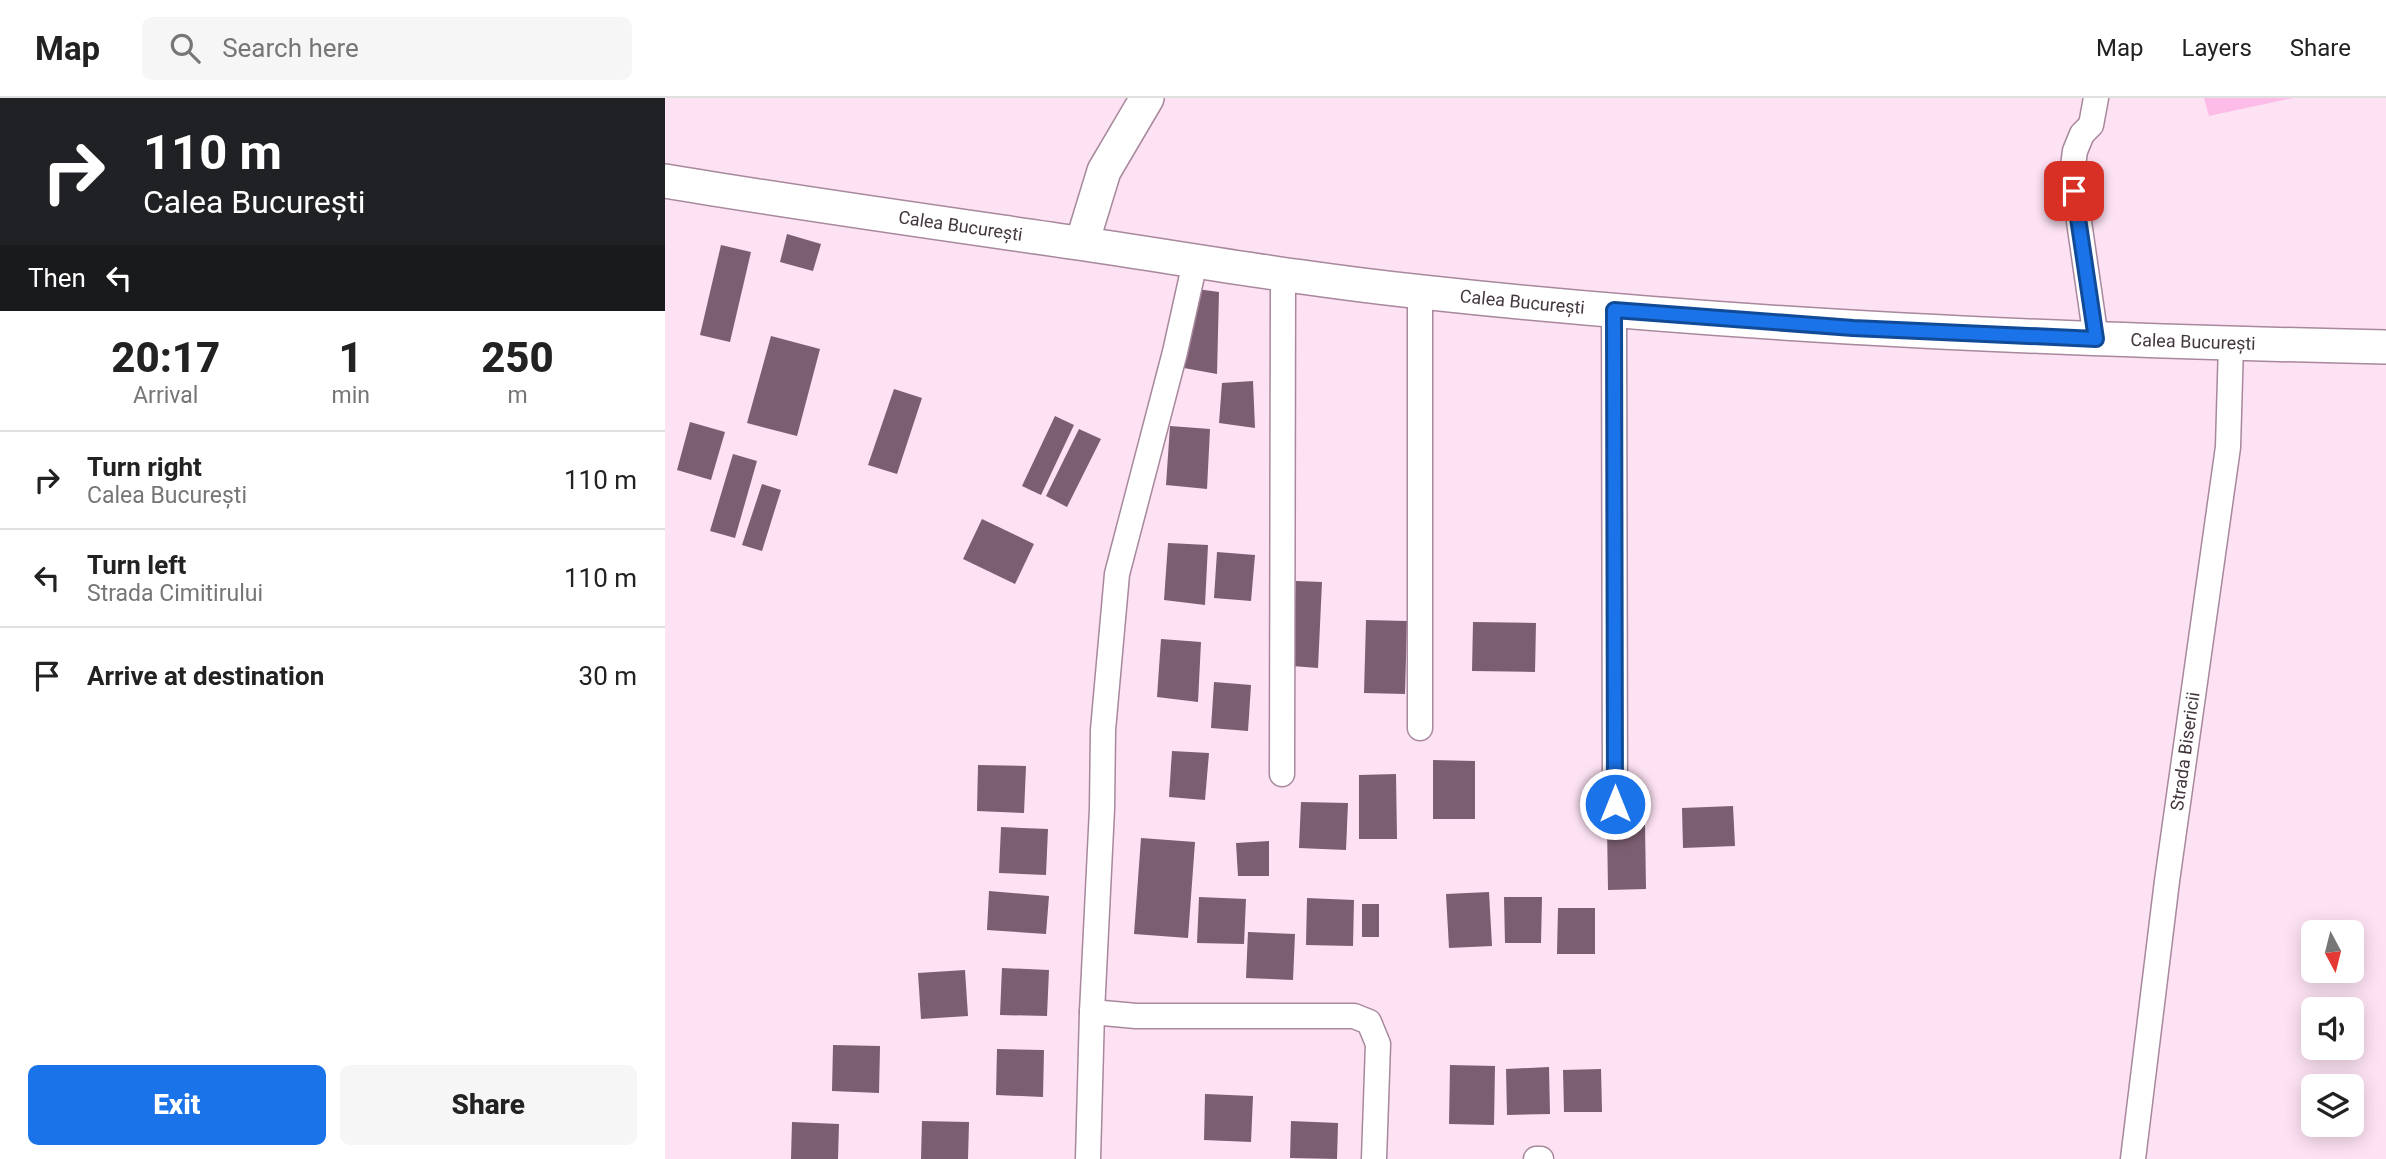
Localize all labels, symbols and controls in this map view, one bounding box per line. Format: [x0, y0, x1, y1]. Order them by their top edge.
search box [142, 17, 632, 80]
text: Map [35, 29, 100, 68]
icon: search [166, 29, 204, 67]
text: Search here [222, 33, 359, 63]
text: Map [2096, 34, 2144, 62]
text: Layers [2182, 34, 2252, 62]
text: Share [2290, 34, 2351, 62]
text: 110 m [143, 124, 282, 181]
icon: right [28, 126, 119, 217]
pin [2044, 161, 2104, 221]
icon: arrive [2055, 172, 2093, 210]
text: Calea București [143, 183, 366, 221]
street label: Calea București [897, 206, 1024, 245]
icon: left [100, 259, 138, 297]
text: Then [28, 263, 86, 293]
street label: Calea București [1459, 285, 1586, 318]
street label: Calea București [2130, 329, 2256, 355]
text: 20:17 [111, 333, 220, 382]
text: 1 [339, 333, 363, 382]
text: 250 [481, 333, 554, 382]
text: Arrival [133, 382, 198, 409]
text: min [331, 382, 370, 409]
text: m [507, 382, 528, 409]
text: Turn right [87, 452, 202, 482]
icon: right [28, 461, 66, 499]
text: 110 m [564, 465, 637, 495]
text: Calea București [87, 482, 247, 509]
text: Turn left [87, 550, 186, 580]
icon: left [28, 559, 66, 597]
text: 110 m [564, 563, 637, 593]
text: Strada Cimitirului [87, 580, 263, 607]
icon: arrive [28, 657, 66, 695]
text: Arrive at destination [87, 661, 324, 691]
text: 30 m [579, 661, 637, 691]
street label: Strada Bisericii [2166, 691, 2203, 812]
position arrow [1578, 767, 1652, 841]
north arrow [2301, 920, 2364, 984]
map controls [2301, 920, 2364, 1137]
button: sound [2301, 997, 2364, 1060]
button: Exit [28, 1065, 326, 1145]
button: Share [340, 1065, 637, 1145]
button: layers [2301, 1074, 2364, 1137]

